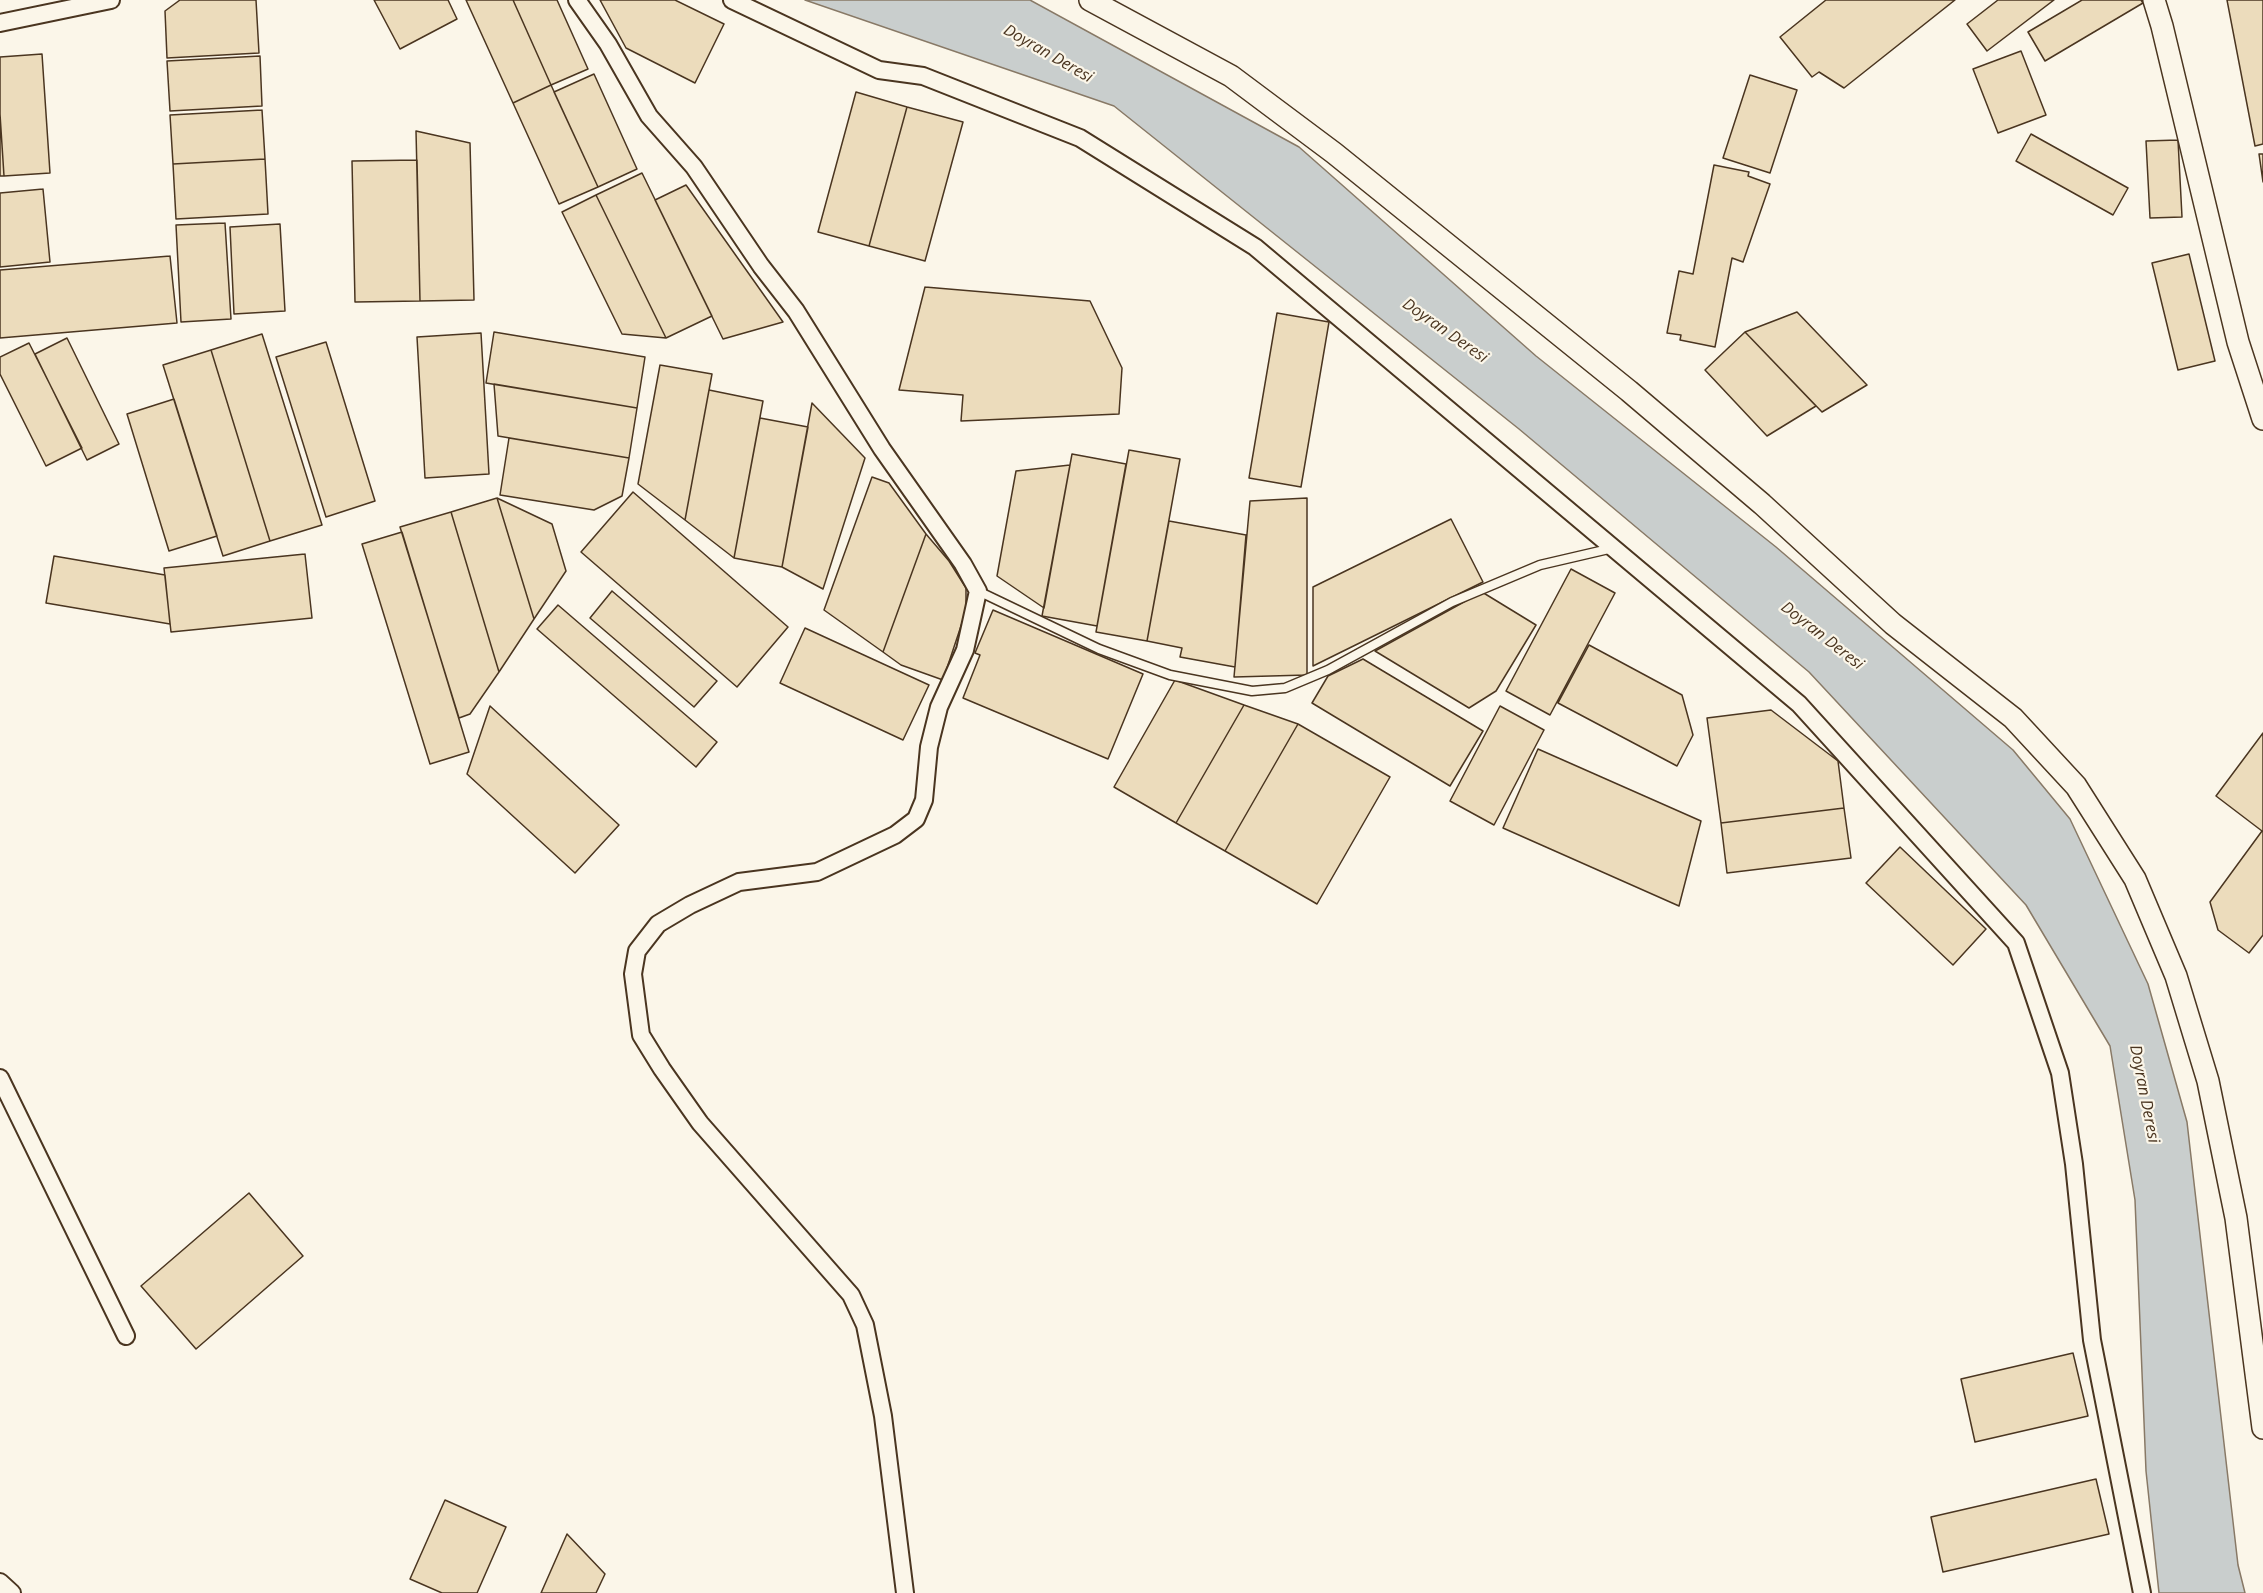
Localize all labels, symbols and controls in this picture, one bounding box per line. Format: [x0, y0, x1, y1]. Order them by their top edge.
water label: Doyran Deresi [1000, 21, 1096, 87]
water label: Doyran Deresi [1399, 295, 1491, 367]
water label: Doyran Deresi [1777, 598, 1867, 674]
water label: Doyran Deresi [2125, 1043, 2163, 1145]

